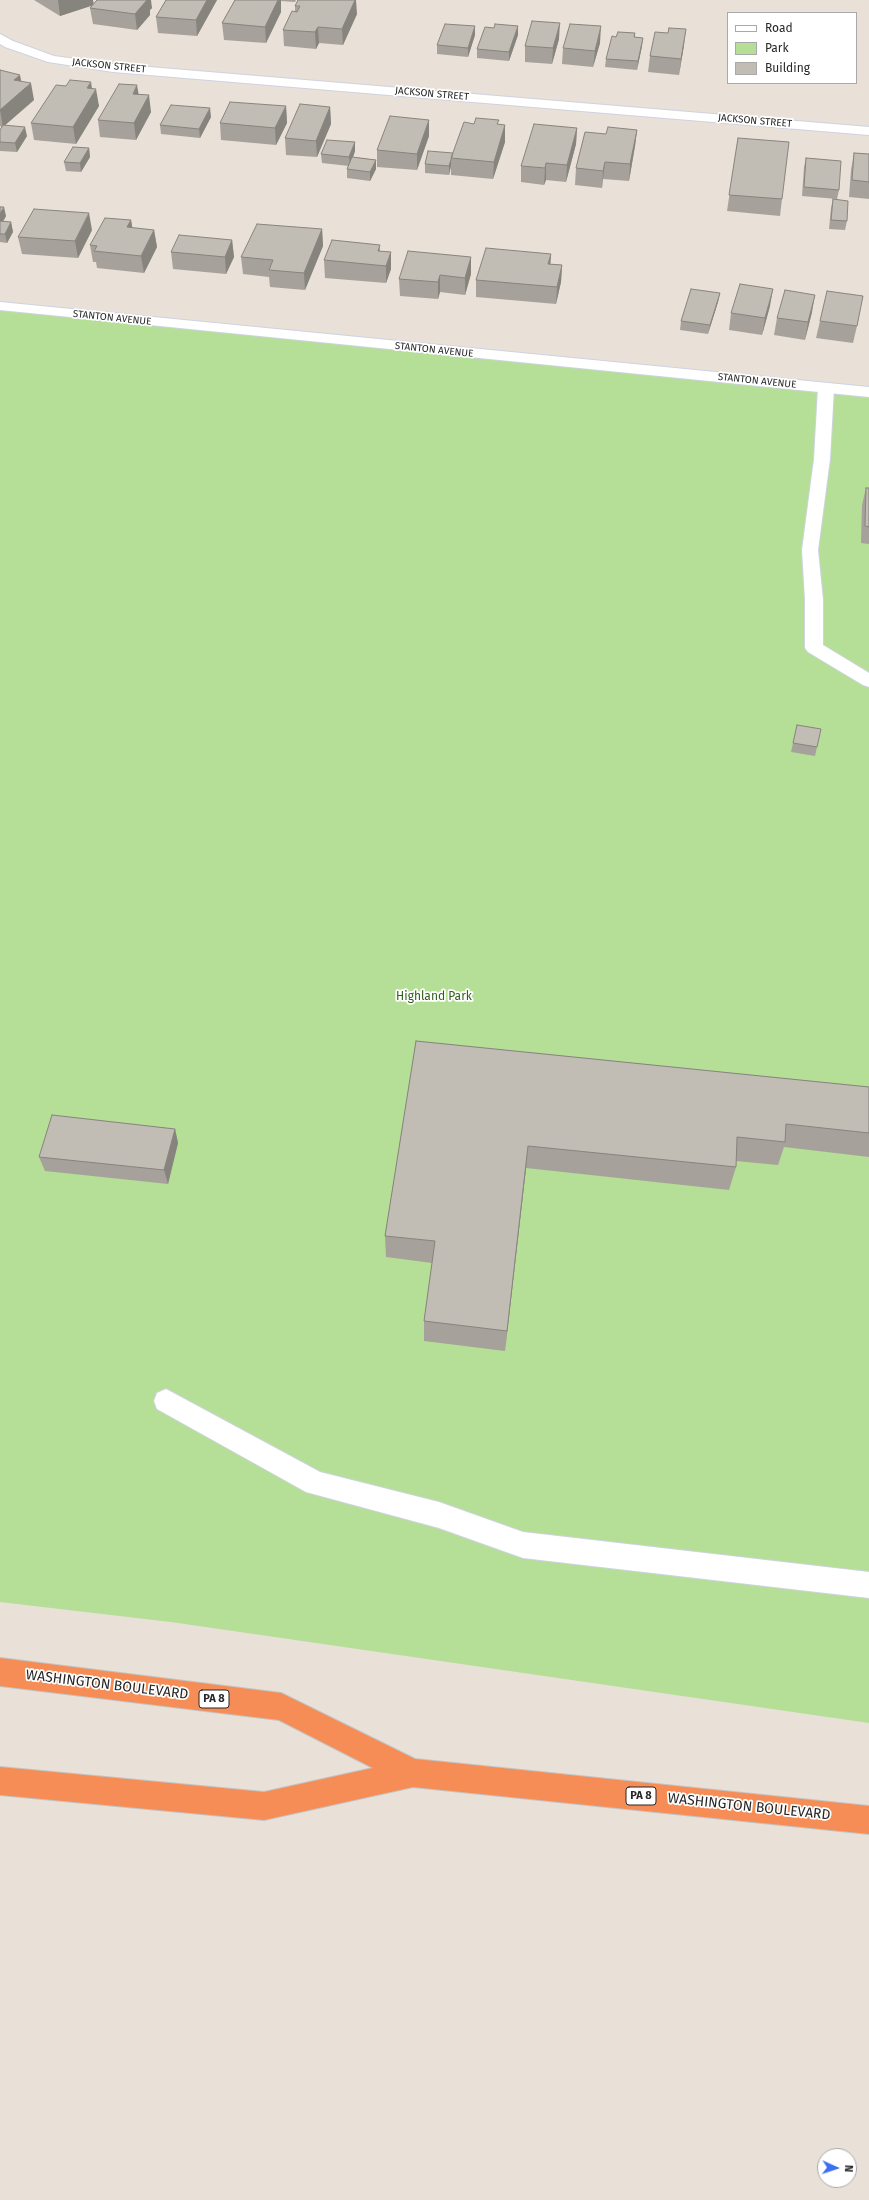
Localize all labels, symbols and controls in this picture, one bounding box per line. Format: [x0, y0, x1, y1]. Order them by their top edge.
legend [727, 12, 857, 84]
text: Road [765, 21, 793, 35]
text: Park [765, 41, 789, 55]
street label: JACKSON STREET [71, 56, 147, 76]
text: Building [765, 61, 810, 75]
street label: JACKSON STREET [394, 85, 470, 103]
street label: JACKSON STREET [717, 112, 793, 130]
street label: STANTON AVENUE [72, 308, 152, 328]
street label: STANTON AVENUE [394, 340, 474, 360]
street label: STANTON AVENUE [717, 371, 797, 391]
park label: Highland Park [396, 990, 472, 1004]
street label: WASHINGTON BOULEVARD [25, 1667, 189, 1703]
road number: PA 8 [199, 1690, 229, 1708]
road number: PA 8 [626, 1787, 656, 1805]
street label: WASHINGTON BOULEVARD [667, 1790, 831, 1824]
north arrow [817, 2148, 857, 2188]
text: N [842, 2165, 855, 2173]

